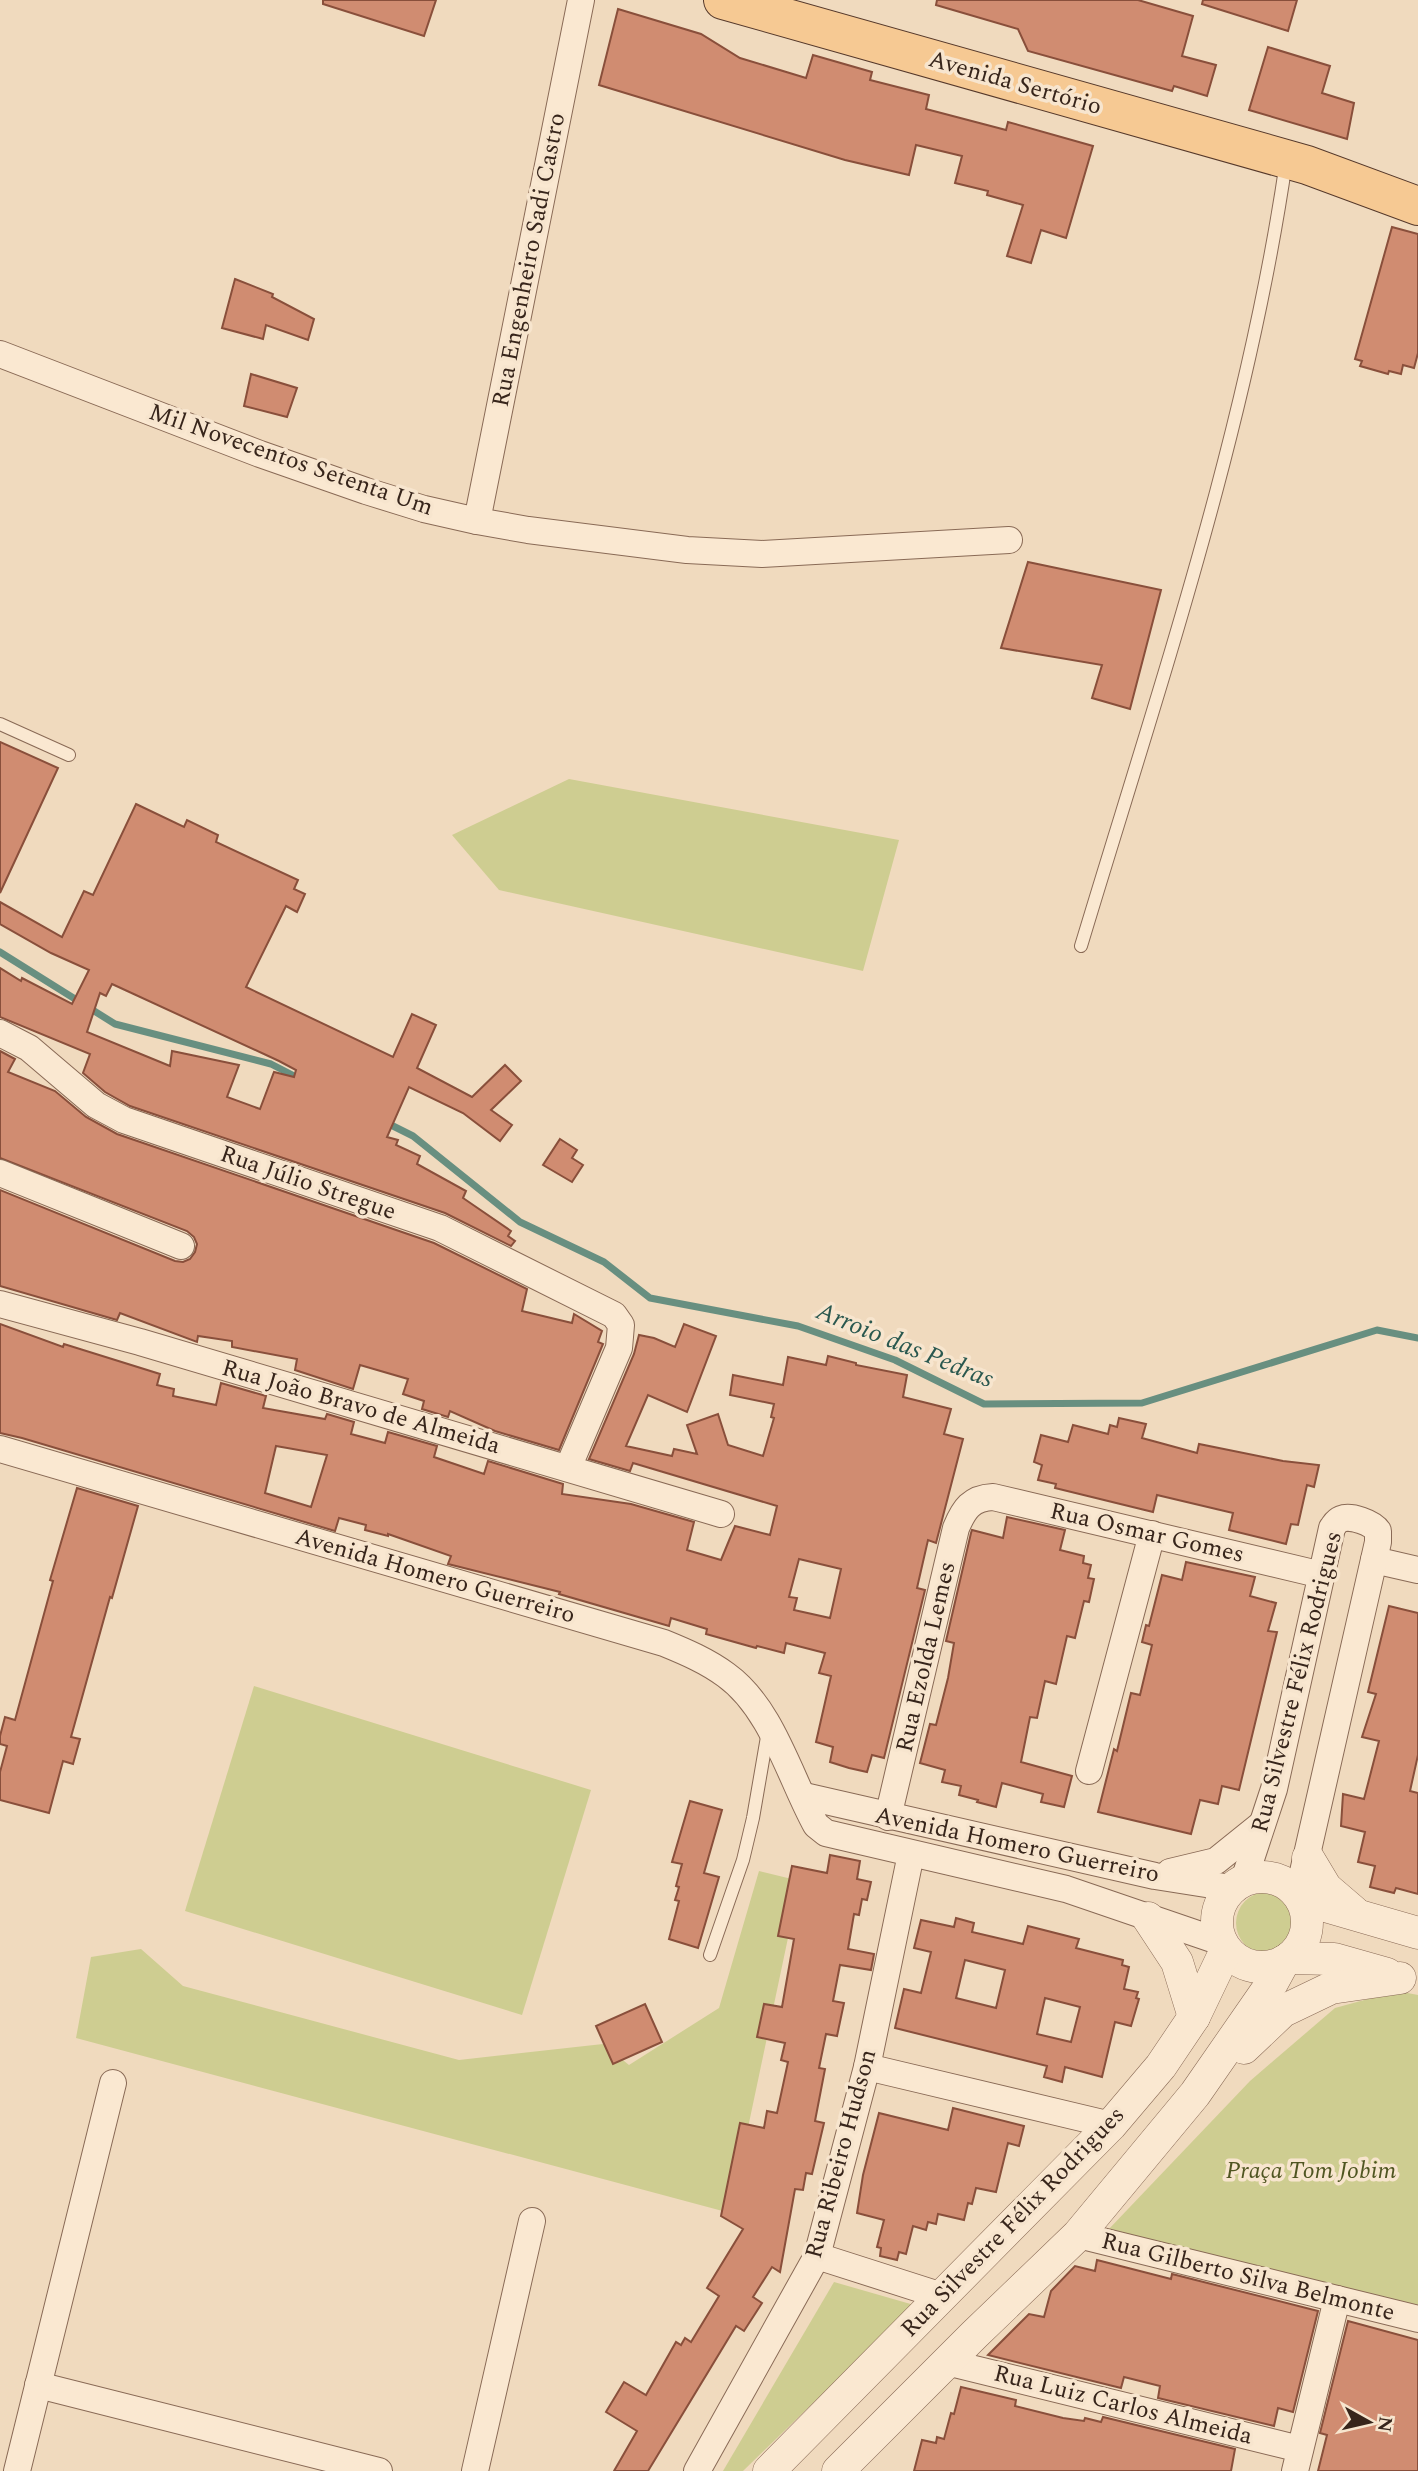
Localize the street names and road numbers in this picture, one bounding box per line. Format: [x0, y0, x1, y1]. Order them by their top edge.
street label: Avenida Sertório [924, 41, 1106, 125]
street label: Rua Engenheiro Sadi Castro [483, 110, 575, 410]
street label: Mil Novecentos Setenta Um [144, 394, 438, 526]
street label: Rua Júlio Stregue [215, 1136, 401, 1230]
street label: Rua João Bravo de Almeida [217, 1350, 505, 1464]
street label: Rua Osmar Gomes [1046, 1493, 1248, 1573]
street label: Avenida Homero Guerreiro [291, 1519, 579, 1633]
street label: Rua Silvestre Félix Rodrigues [1242, 1527, 1352, 1837]
street label: Rua Ezolda Lemes [887, 1558, 965, 1756]
street label: Avenida Homero Guerreiro [871, 1797, 1163, 1893]
street label: Rua Ribeiro Hudson [796, 2045, 886, 2263]
street label: Rua Silvestre Félix Rodrigues [893, 2098, 1133, 2346]
street label: Rua Gilberto Silva Belmonte [1098, 2223, 1398, 2331]
street label: Rua Luiz Carlos Almeida [990, 2355, 1256, 2455]

